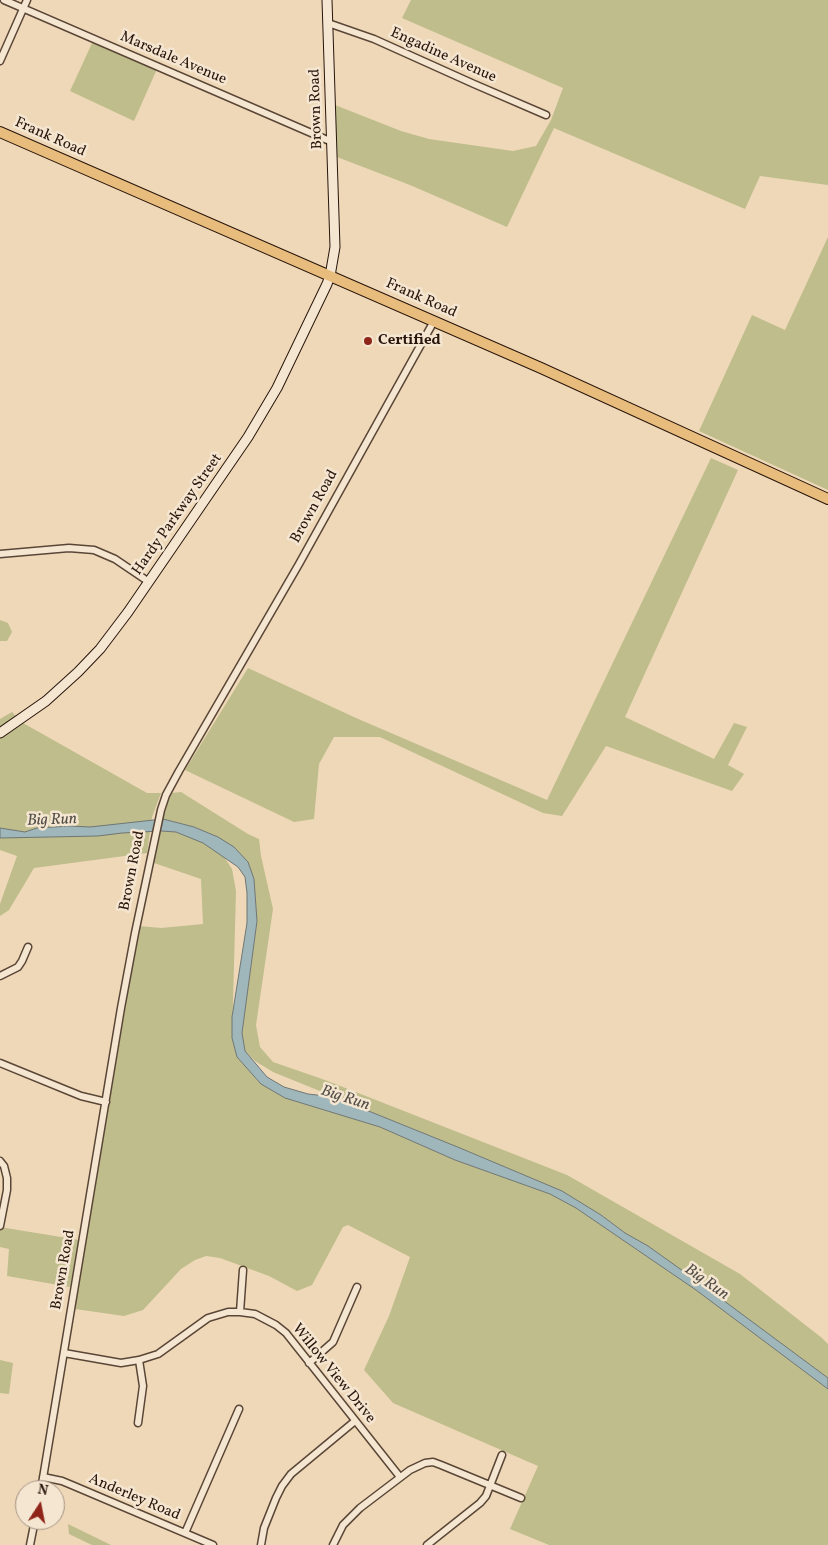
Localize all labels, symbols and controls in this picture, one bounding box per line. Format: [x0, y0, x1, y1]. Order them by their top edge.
street label: Engadine Avenue [387, 25, 499, 87]
street label: Marsdale Avenue [117, 28, 229, 90]
street label: Brown Road [307, 68, 327, 150]
street label: Frank Road [12, 114, 88, 162]
street label: Frank Road [383, 275, 459, 323]
place label: Certified [378, 332, 441, 350]
marker: Certified [362, 335, 374, 347]
street label: Hardy Parkway Street [129, 451, 227, 579]
street label: Brown Road [288, 467, 342, 547]
water label: Big Run [27, 811, 77, 831]
street label: Brown Road [116, 830, 150, 912]
water label: Big Run [318, 1082, 372, 1116]
street label: Brown Road [48, 1229, 80, 1311]
water label: Big Run [680, 1261, 732, 1305]
street label: Willow View Drive [287, 1321, 379, 1427]
street label: Anderley Road [85, 1471, 183, 1525]
north arrow [15, 1480, 65, 1530]
text: N [36, 1480, 50, 1501]

